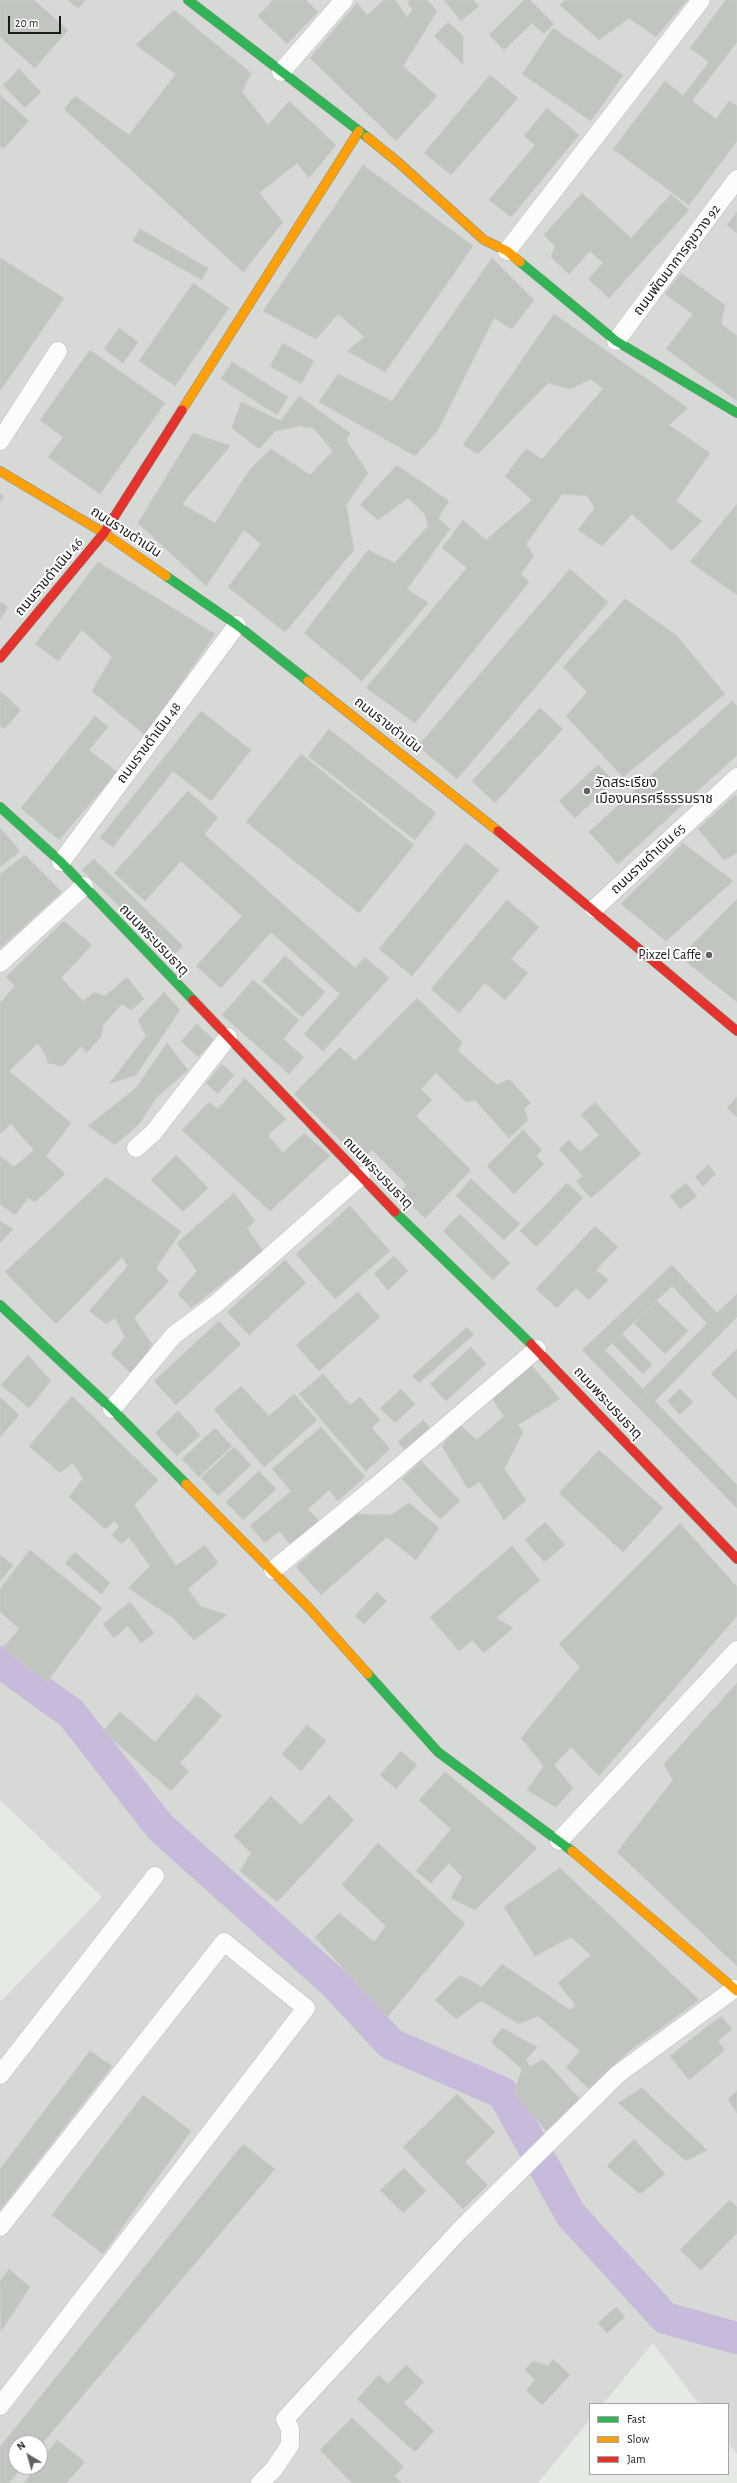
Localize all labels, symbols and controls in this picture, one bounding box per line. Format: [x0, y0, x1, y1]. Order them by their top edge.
scale bar [10, 8, 63, 34]
text: 20 m [15, 17, 38, 29]
street label: ถนนพัฒนาการคูขวาง 92 [630, 201, 724, 319]
street label: ถนนราขดำเนิน [87, 503, 165, 561]
street label: ถนนราขดำเนิน 46 [11, 534, 87, 620]
street label: ถนนราขดำเนิน [351, 693, 425, 757]
street label: ถนนราขดำเนิน 48 [113, 699, 185, 787]
place label: วัดสระเรียง เมืองนครศรีธรรมราช [595, 775, 713, 808]
marker: วัดสระเรียง เมืองนครศรีธรรมราช [582, 786, 592, 796]
street label: ถนนราขดำเนิน 65 [607, 820, 689, 898]
street label: ถนนพระบรมธาตุ [116, 901, 192, 979]
place label: Pixzel Caffe [638, 947, 701, 963]
marker: Pixzel Caffe [704, 950, 714, 960]
street label: ถนนพระบรมธาตุ [340, 1134, 416, 1212]
street label: ถนนพระบรมธาตุ [570, 1363, 646, 1443]
legend [589, 2403, 729, 2475]
text: Fast [627, 2413, 646, 2425]
text: Slow [627, 2433, 649, 2445]
north arrow [8, 2435, 48, 2475]
text: N [15, 2439, 27, 2453]
text: Jam [627, 2453, 646, 2465]

